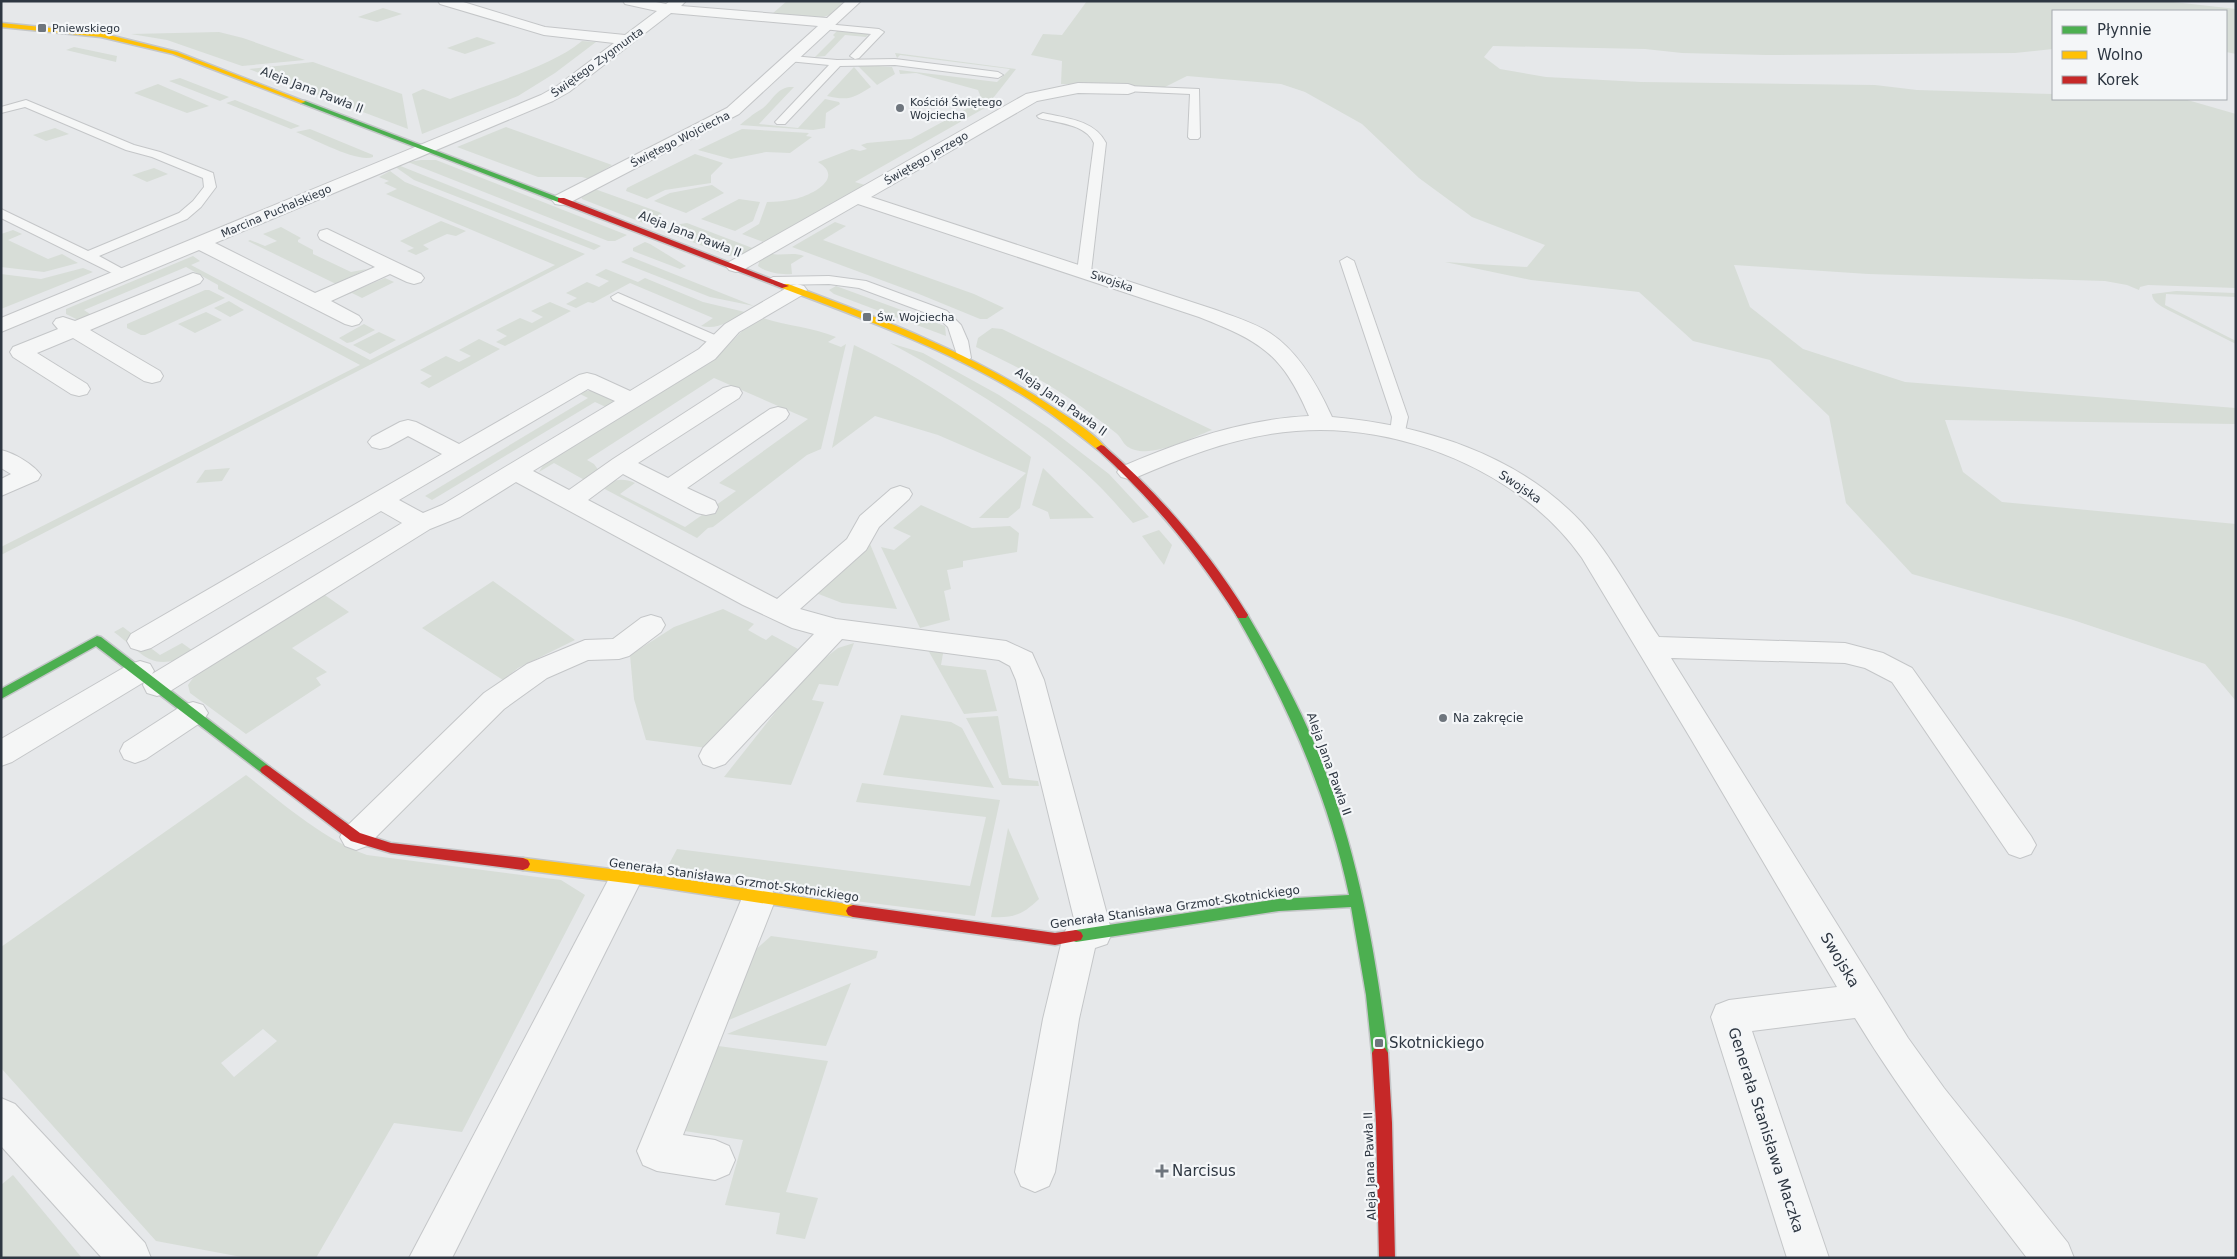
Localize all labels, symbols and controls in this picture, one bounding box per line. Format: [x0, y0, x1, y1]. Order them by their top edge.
legend [2052, 10, 2227, 100]
text: Płynnie [2097, 21, 2152, 39]
marker: Pniewskiego [36, 22, 48, 34]
place label: Pniewskiego [52, 22, 120, 35]
street label: Świętego Zygmunta [549, 25, 646, 100]
text: Wolno [2097, 46, 2143, 64]
street label: Aleja Jana Pawła II [259, 64, 365, 116]
text: Korek [2097, 71, 2139, 89]
place label: Kościół Świętego Wojciecha [910, 96, 1002, 122]
marker: Kościół Świętego Wojciecha [894, 102, 906, 114]
street label: Świętego Wojciecha [628, 109, 732, 170]
street label: Świętego Jerzego [882, 129, 971, 188]
street label: Marcina Puchalskiego [219, 182, 334, 241]
street label: Aleja Jana Pawła II [637, 208, 743, 260]
street label: Swojska [1089, 268, 1135, 295]
marker: Św. Wojciecha [861, 311, 873, 323]
place label: Św. Wojciecha [877, 311, 955, 324]
street label: Aleja Jana Pawła II [1012, 365, 1110, 439]
street label: Swojska [1496, 468, 1544, 506]
street label: Aleja Jana Pawła II [1304, 711, 1354, 817]
place label: Na zakręcie [1453, 711, 1523, 725]
marker: Na zakręcie [1437, 712, 1449, 724]
street label: Generała Stanisława Grzmot-Skotnickiego [608, 856, 860, 904]
street label: Generała Stanisława Grzmot-Skotnickiego [1049, 883, 1301, 931]
street label: Swojska [1817, 929, 1863, 991]
street label: Generała Stanisława Maczka [1724, 1025, 1808, 1235]
place label: Skotnickiego [1389, 1034, 1484, 1052]
marker: Skotnickiego [1373, 1037, 1385, 1049]
street label: Aleja Jana Pawła II [1361, 1111, 1379, 1221]
place label: Narcisus [1172, 1162, 1236, 1180]
marker: Narcisus [1156, 1165, 1168, 1177]

